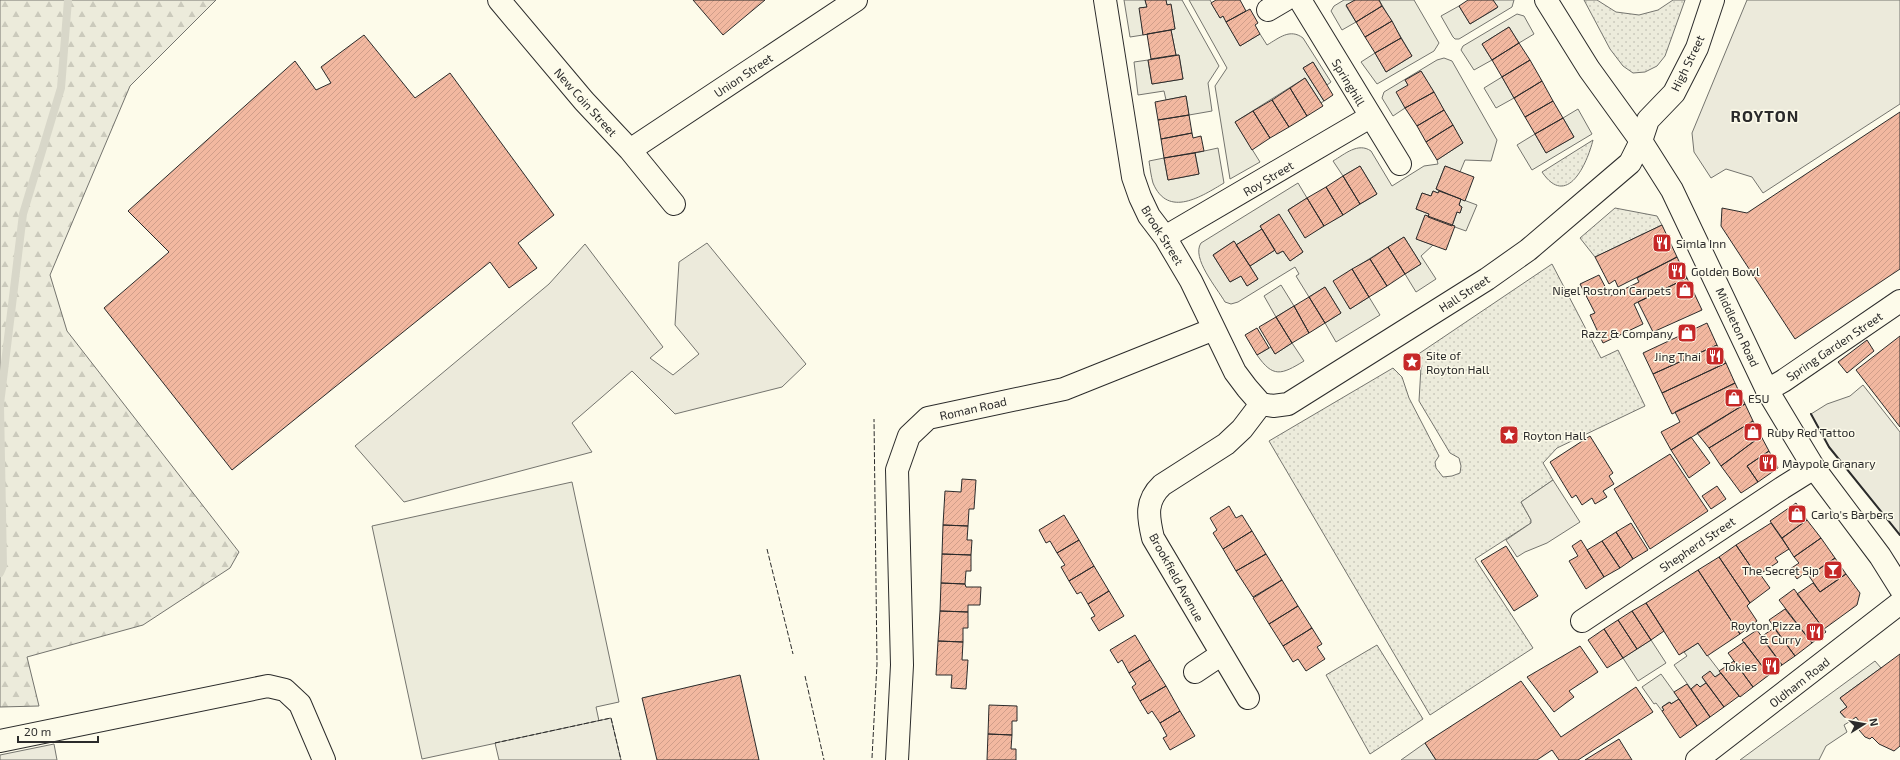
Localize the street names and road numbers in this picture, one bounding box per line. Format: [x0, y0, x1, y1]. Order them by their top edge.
street label: High Street [1667, 32, 1707, 93]
street label: Union Street [711, 50, 775, 100]
street label: Springhill [1330, 56, 1369, 108]
street label: New Coin Street [552, 65, 621, 139]
street label: Roy Street [1240, 157, 1296, 198]
street label: Brook Street [1139, 203, 1187, 268]
street label: Hall Street [1436, 271, 1492, 315]
street label: Middleton Road [1713, 285, 1763, 369]
street label: Spring Garden Street [1783, 308, 1885, 383]
street label: Roman Road [938, 393, 1008, 423]
street label: Shepherd Street [1657, 513, 1738, 574]
street label: Brookfield Avenue [1147, 530, 1207, 624]
street label: Oldham Road [1766, 654, 1832, 710]

